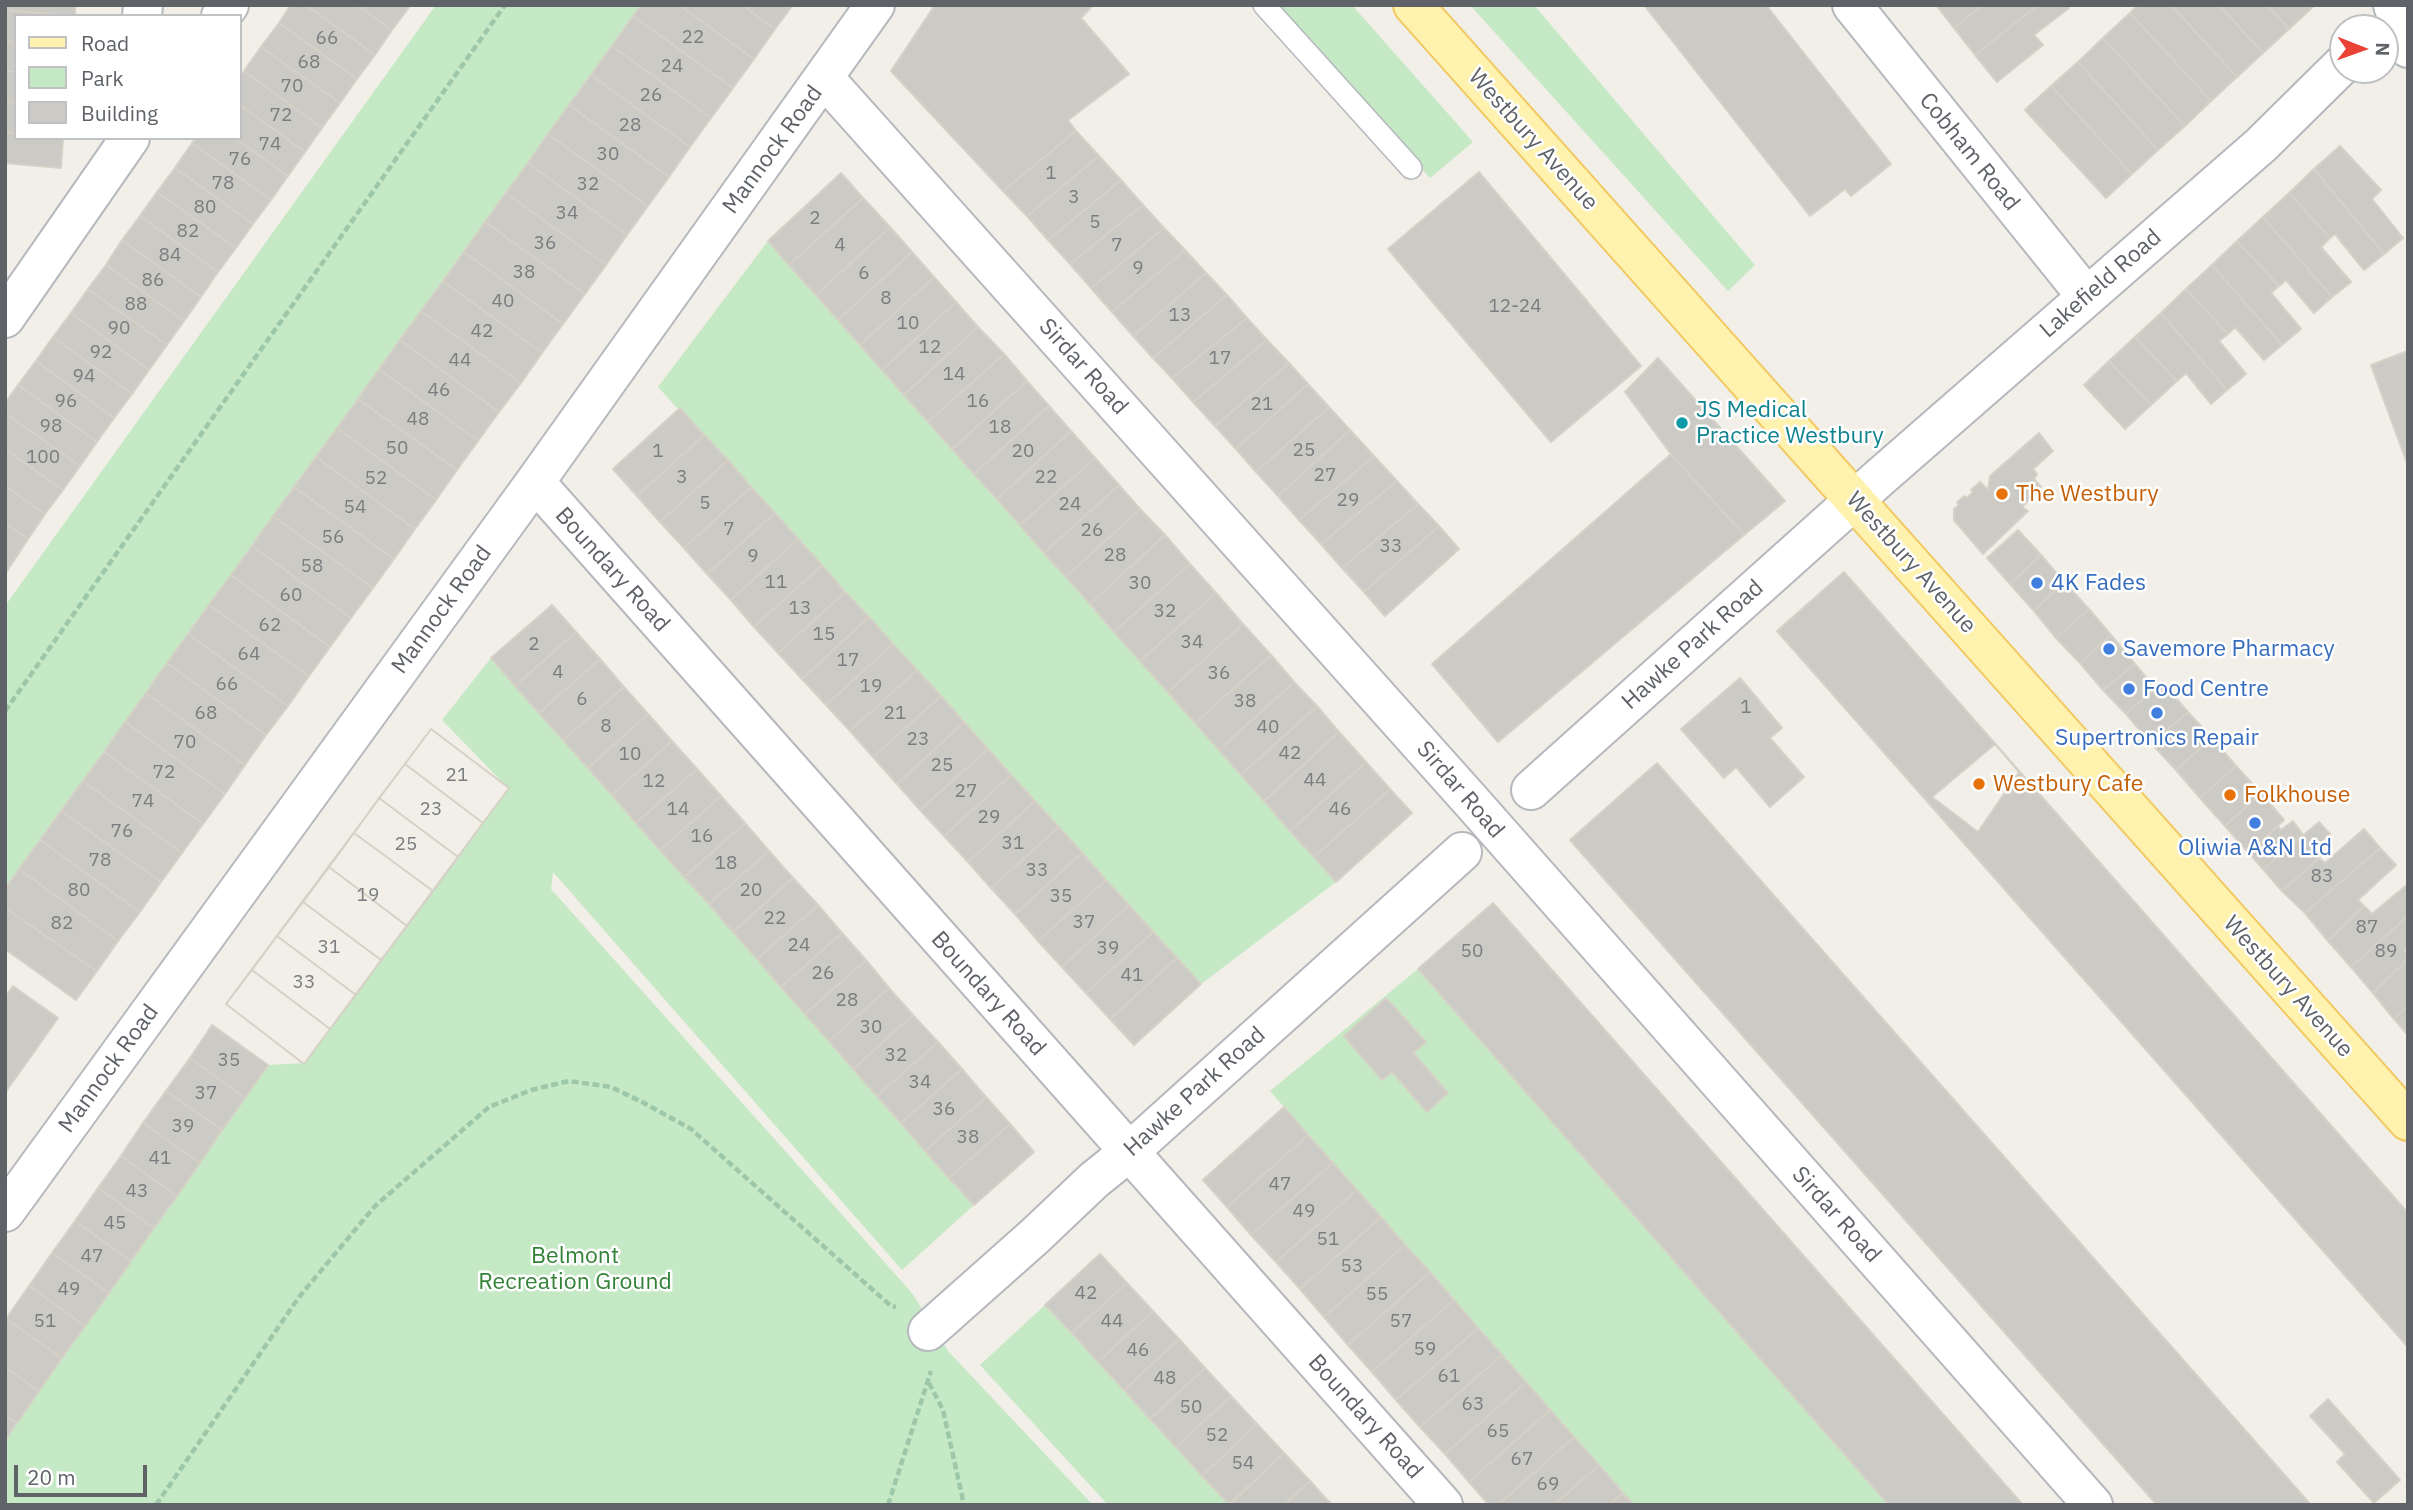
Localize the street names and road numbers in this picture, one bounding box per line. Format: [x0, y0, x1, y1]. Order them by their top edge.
street label: Westbury Avenue [1462, 64, 1604, 216]
street label: Mannock Road [717, 80, 829, 220]
street label: Cobham Road [1913, 87, 2025, 217]
street label: Lakefield Road [2035, 224, 2167, 344]
street label: Sirdar Road [1033, 313, 1133, 421]
street label: Westbury Avenue [1840, 487, 1982, 639]
street label: Boundary Road [549, 502, 675, 638]
street label: Mannock Road [386, 540, 498, 680]
street label: Hawke Park Road [1617, 574, 1769, 716]
street label: Sirdar Road [1410, 736, 1510, 844]
street label: Westbury Avenue [2217, 911, 2359, 1063]
street label: Boundary Road [925, 926, 1051, 1062]
street label: Mannock Road [53, 999, 165, 1139]
street label: Hawke Park Road [1119, 1021, 1271, 1163]
street label: Sirdar Road [1786, 1161, 1886, 1269]
street label: Boundary Road [1302, 1349, 1428, 1485]

